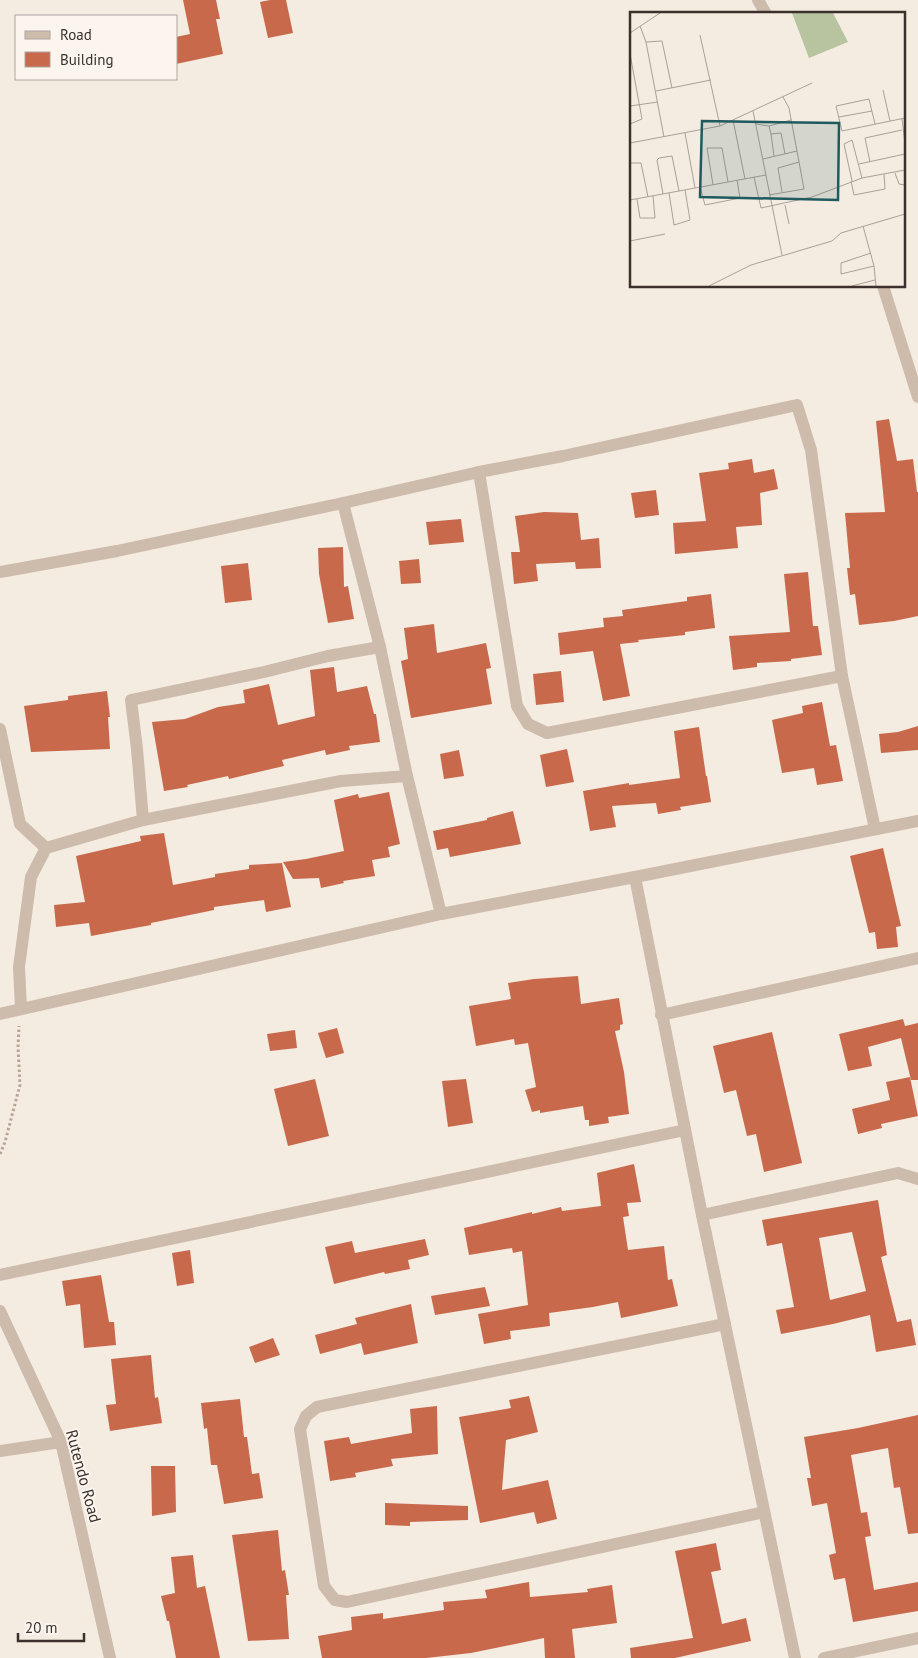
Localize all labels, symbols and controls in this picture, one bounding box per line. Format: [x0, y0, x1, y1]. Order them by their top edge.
inset map [630, 12, 906, 288]
legend [15, 15, 178, 80]
text: Road [60, 25, 92, 44]
text: Building [60, 50, 114, 69]
street label: Rutendo Road [62, 1427, 106, 1525]
scale bar [18, 1610, 84, 1642]
text: 20 m [25, 1618, 58, 1637]

